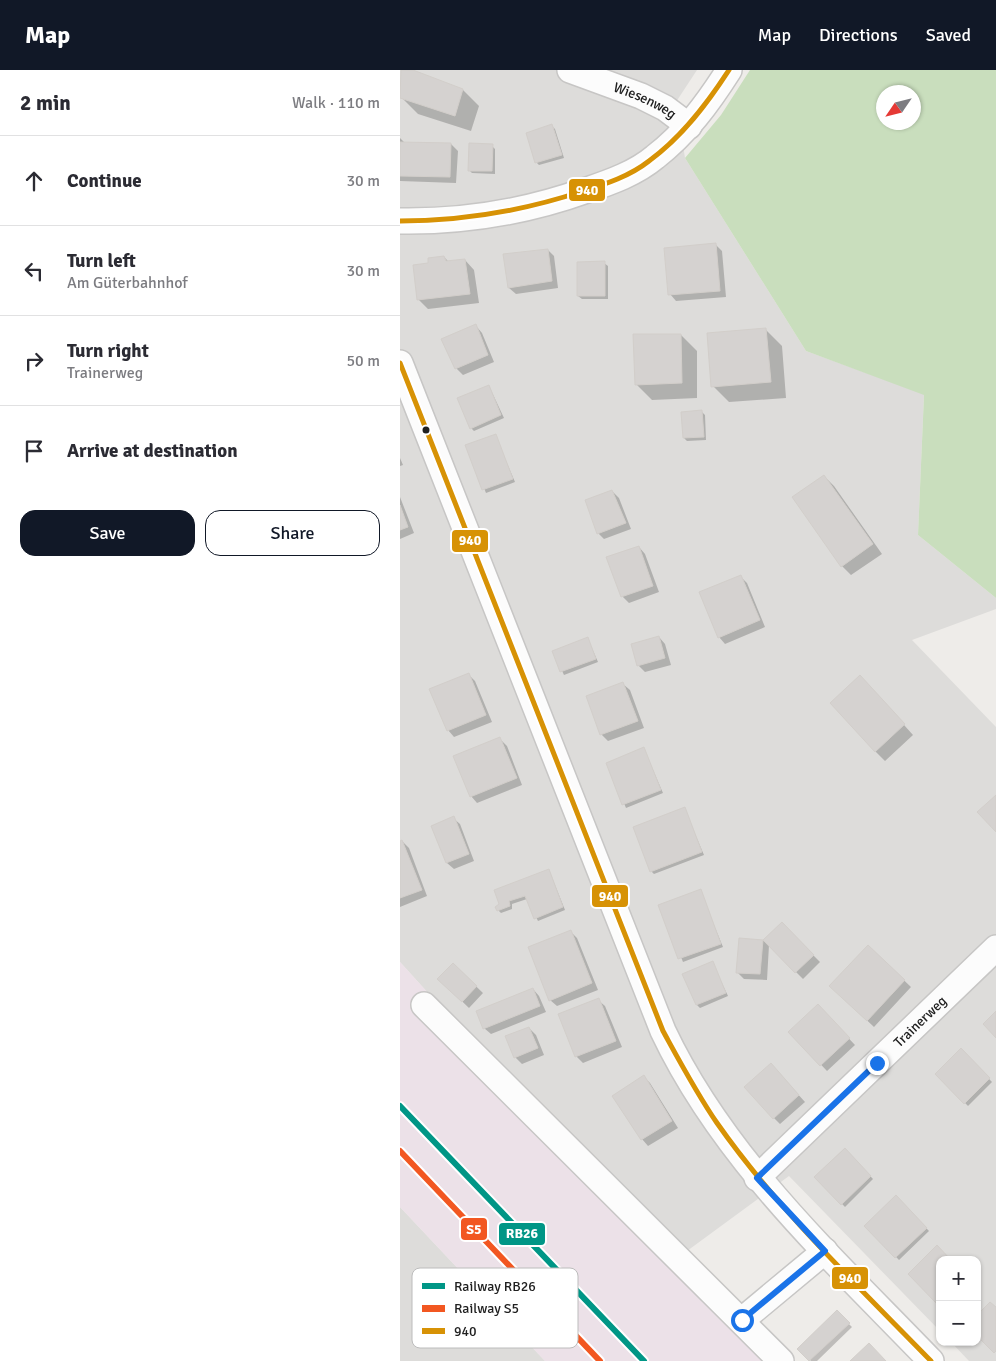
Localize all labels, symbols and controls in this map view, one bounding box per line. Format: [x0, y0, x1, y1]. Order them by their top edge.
text: Map [25, 20, 70, 50]
text: Map [758, 24, 791, 46]
text: Directions [819, 24, 898, 46]
text: Saved [926, 24, 971, 46]
street label: Wiesenweg [611, 79, 680, 123]
north arrow [876, 85, 921, 130]
text: 2 min [20, 90, 71, 116]
text: Walk · 110 m [292, 93, 380, 113]
icon: ahead [20, 167, 48, 195]
text: Continue [67, 169, 142, 193]
text: 30 m [346, 171, 380, 191]
line badge: 940 [568, 178, 606, 202]
text: 940 [576, 182, 599, 199]
text: Turn left [67, 249, 136, 273]
icon: left [20, 257, 48, 285]
text: 30 m [346, 261, 380, 281]
text: Am Güterbahnhof [67, 273, 188, 293]
text: Turn right [67, 339, 149, 363]
icon: right [20, 347, 48, 375]
text: 50 m [346, 351, 380, 371]
text: Trainerweg [67, 363, 143, 383]
unlabelled marker [421, 425, 431, 435]
icon: arrive [20, 437, 48, 465]
text: Arrive at destination [67, 439, 238, 463]
button: Save [20, 510, 195, 556]
button: Share [205, 510, 380, 556]
line badge: 940 [451, 529, 489, 553]
text: 940 [459, 532, 482, 549]
line badge: 940 [591, 884, 629, 908]
text: 940 [599, 888, 622, 905]
street label: Trainerweg [890, 992, 950, 1051]
route end [866, 1052, 889, 1075]
line badge: S5 [460, 1217, 488, 1241]
text: S5 [466, 1221, 482, 1238]
line badge: RB26 [498, 1222, 546, 1246]
text: RB26 [506, 1225, 539, 1242]
map controls [936, 1256, 981, 1346]
button: + [936, 1256, 981, 1301]
line badge: 940 [831, 1266, 869, 1290]
legend [412, 1268, 578, 1348]
text: 940 [839, 1270, 862, 1287]
text: Railway RB26 [454, 1278, 536, 1295]
text: Railway S5 [454, 1300, 519, 1317]
button: − [936, 1301, 981, 1346]
route start [731, 1309, 754, 1332]
text: 940 [454, 1323, 477, 1340]

